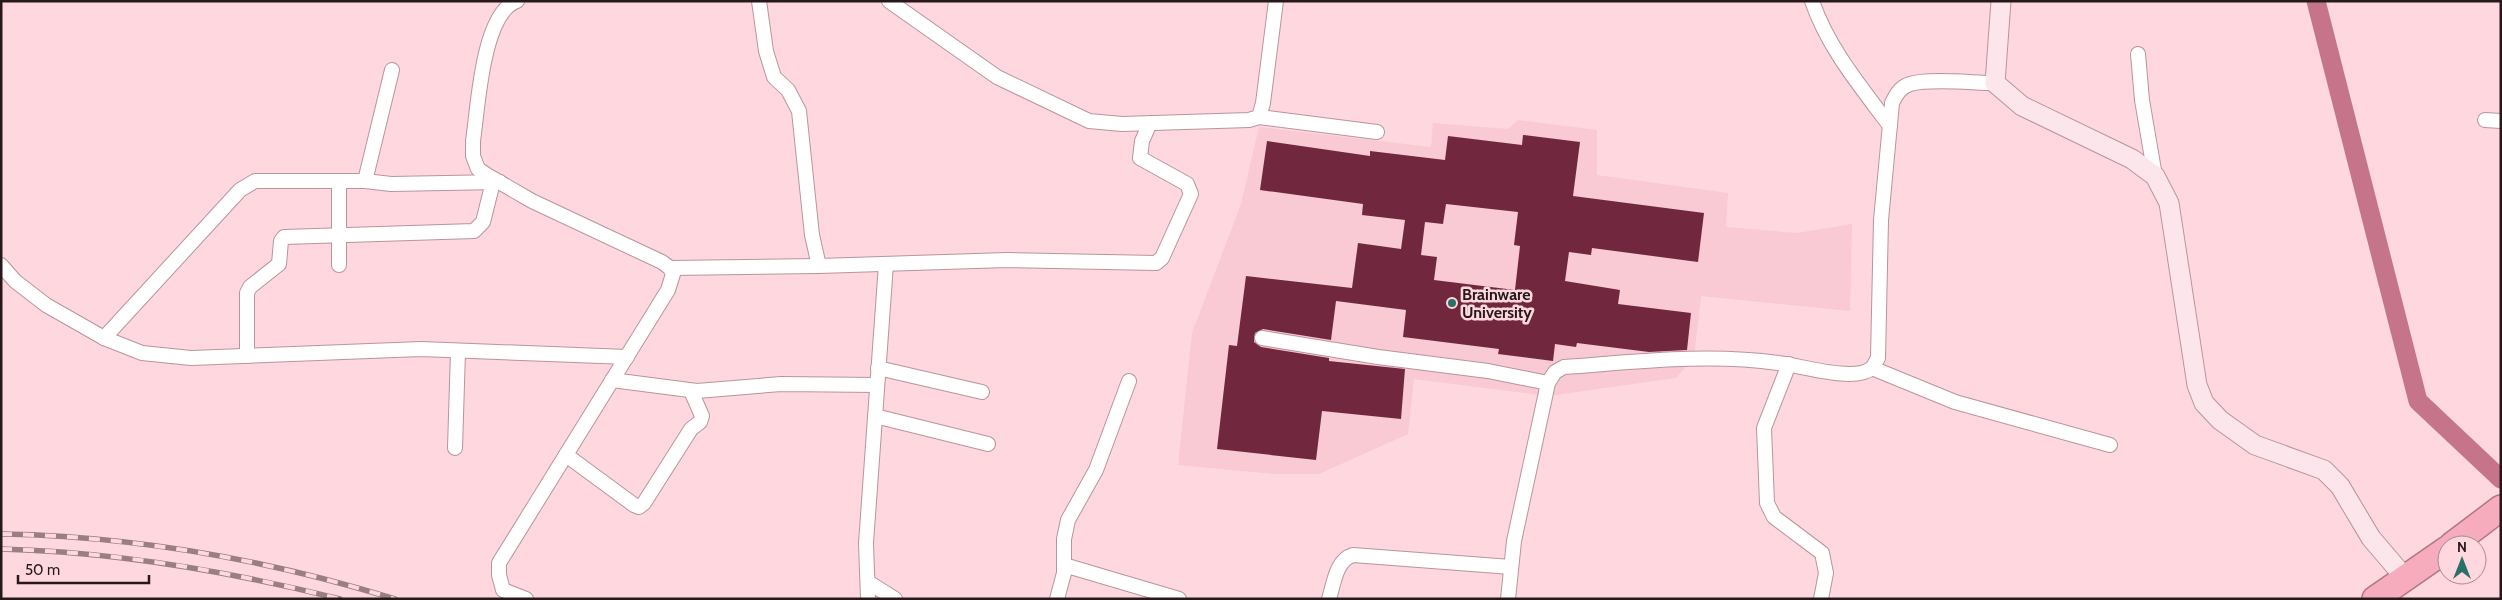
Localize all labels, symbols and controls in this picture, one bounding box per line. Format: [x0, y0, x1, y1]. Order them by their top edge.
place label: Brainware University [1462, 285, 1532, 322]
marker: Brainware University [1446, 297, 1458, 309]
north arrow [2437, 535, 2487, 585]
text: N [2457, 538, 2467, 556]
scale bar [18, 552, 149, 584]
text: 50 m [25, 561, 60, 579]

